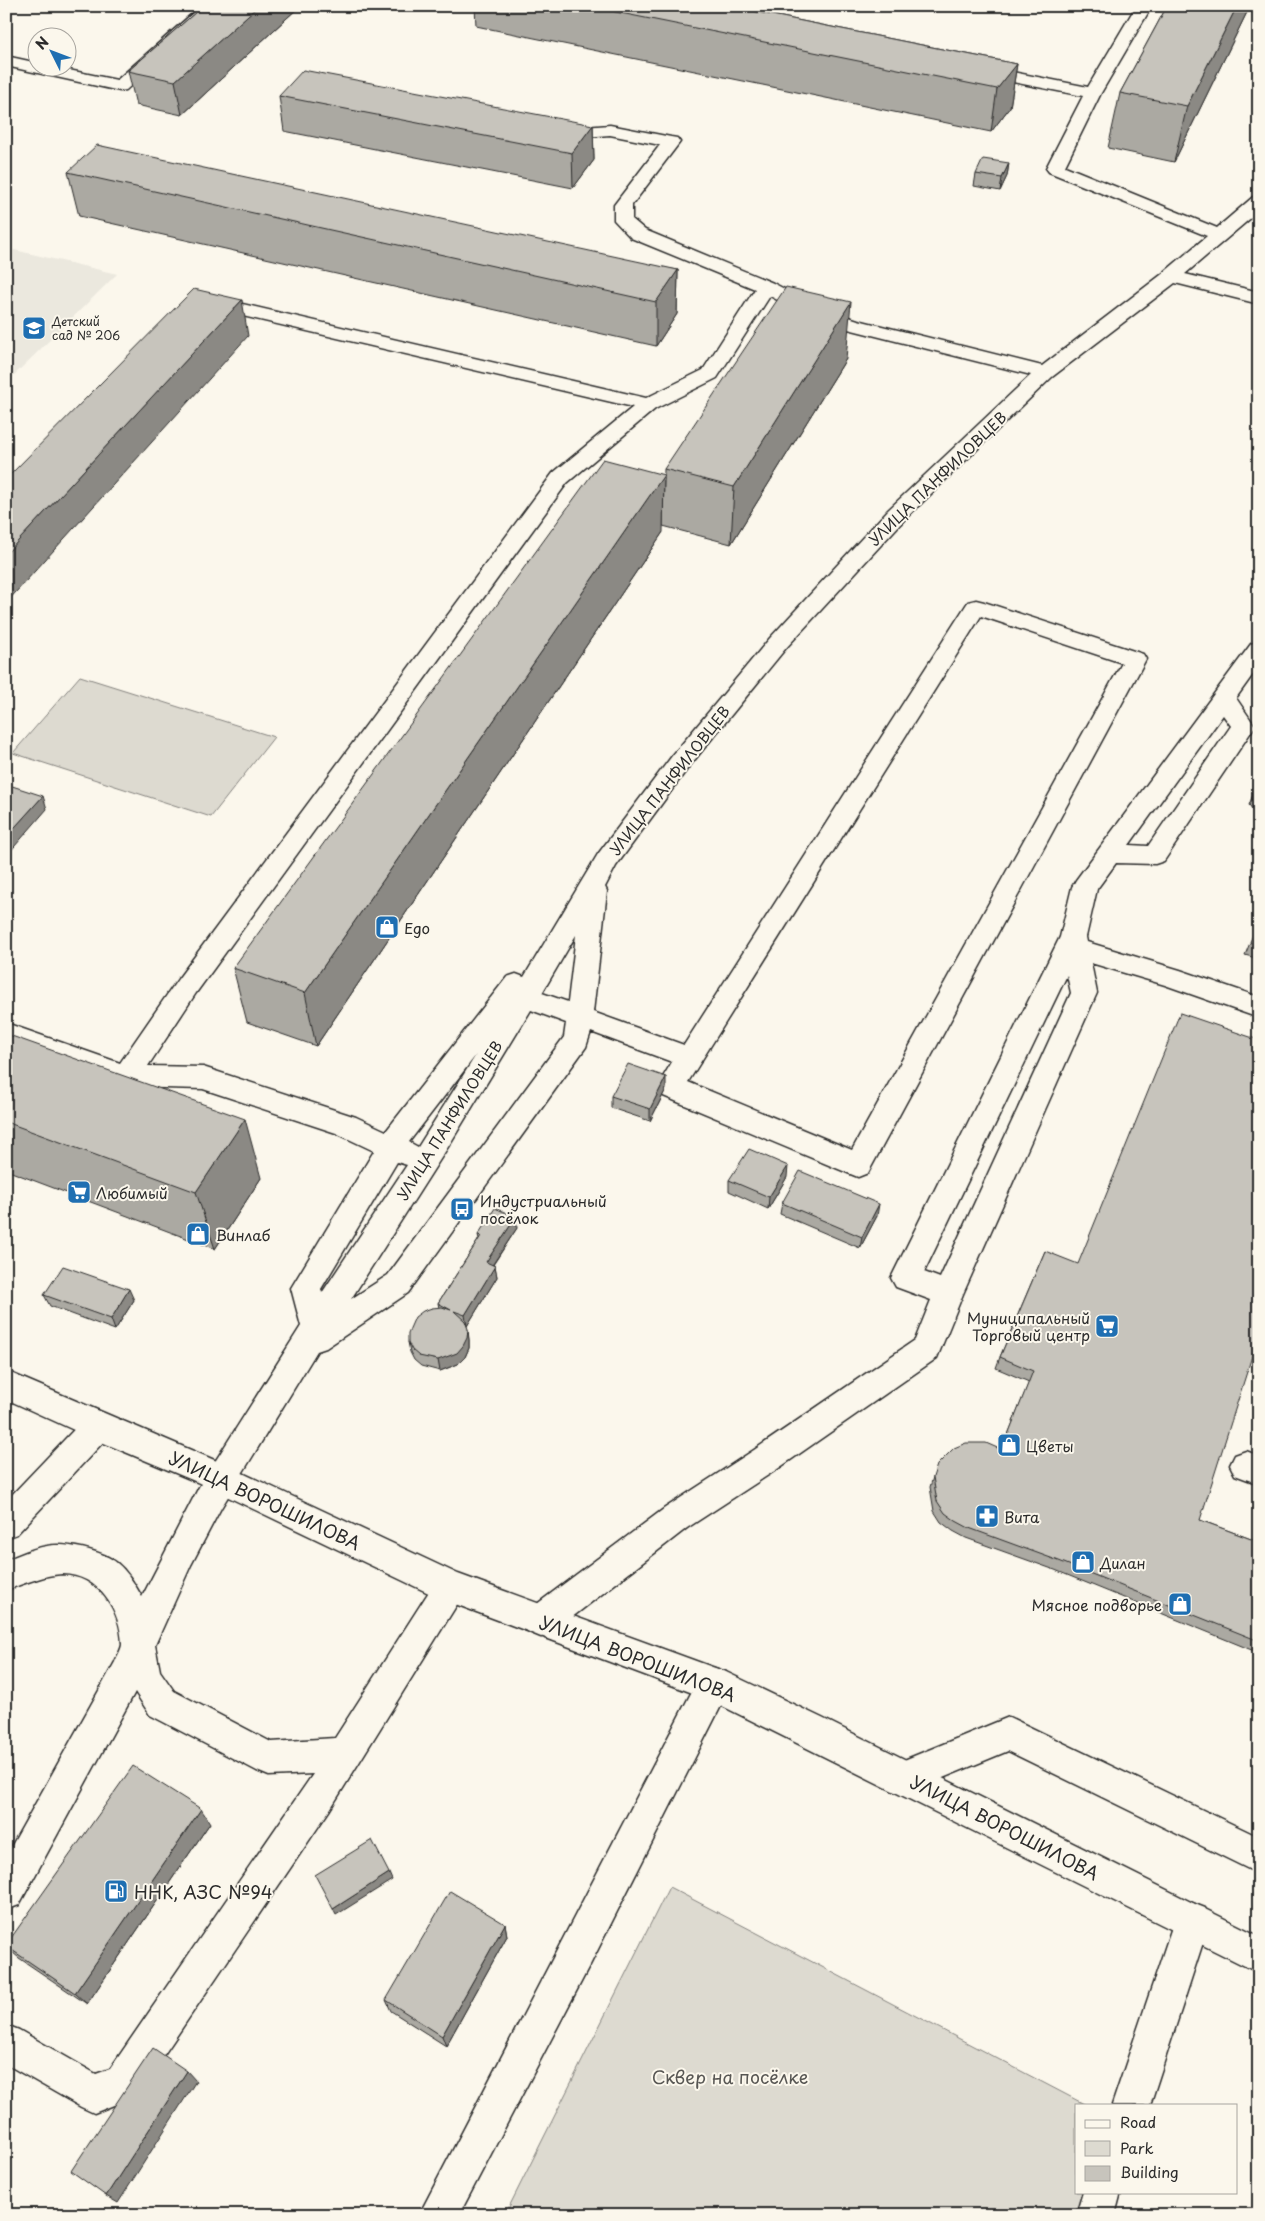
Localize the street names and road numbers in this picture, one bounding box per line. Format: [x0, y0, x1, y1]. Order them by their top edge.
street label: УЛИЦА ПАНФИЛОВЦЕВ [863, 406, 1011, 550]
street label: УЛИЦА ПАНФИЛОВЦЕВ [603, 700, 735, 860]
street label: УЛИЦА ПАНФИЛОВЦЕВ [390, 1036, 508, 1204]
street label: УЛИЦА ВОРОШИЛОВА [165, 1444, 365, 1556]
street label: УЛИЦА ВОРОШИЛОВА [536, 1608, 740, 1708]
street label: УЛИЦА ВОРОШИЛОВА [906, 1768, 1104, 1886]

